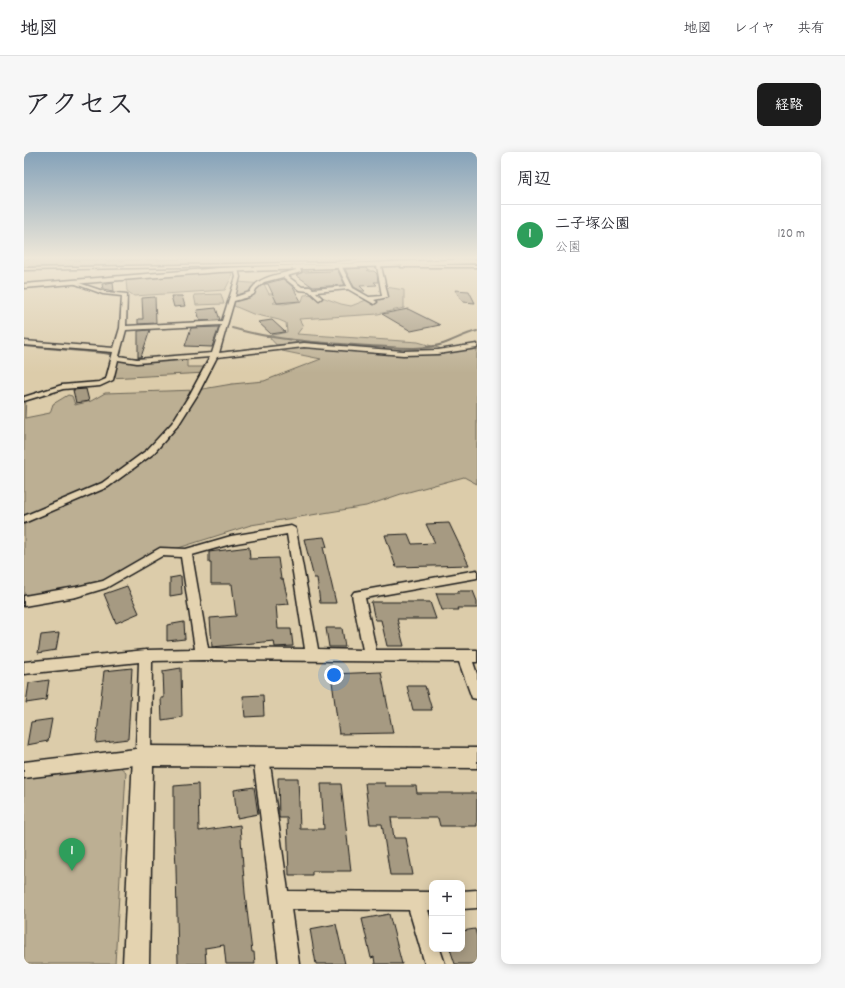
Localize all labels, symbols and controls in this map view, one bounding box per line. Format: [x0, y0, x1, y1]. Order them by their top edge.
text: 地図 [20, 17, 58, 44]
text: 地図 [684, 19, 712, 39]
text: レイヤ [734, 19, 775, 39]
text: 共有 [797, 19, 825, 39]
button: 経路 [757, 83, 821, 126]
text: アクセス [24, 88, 134, 128]
text: 周辺 [517, 169, 551, 193]
text: 二子塚公園 [555, 214, 630, 236]
text: 1 [529, 225, 531, 244]
text: 120 m [777, 225, 805, 244]
text: 公園 [555, 239, 581, 258]
your location [324, 665, 344, 685]
pin: 1 [59, 838, 85, 871]
map controls [429, 880, 465, 952]
button: + [429, 880, 465, 916]
button: − [429, 916, 465, 952]

